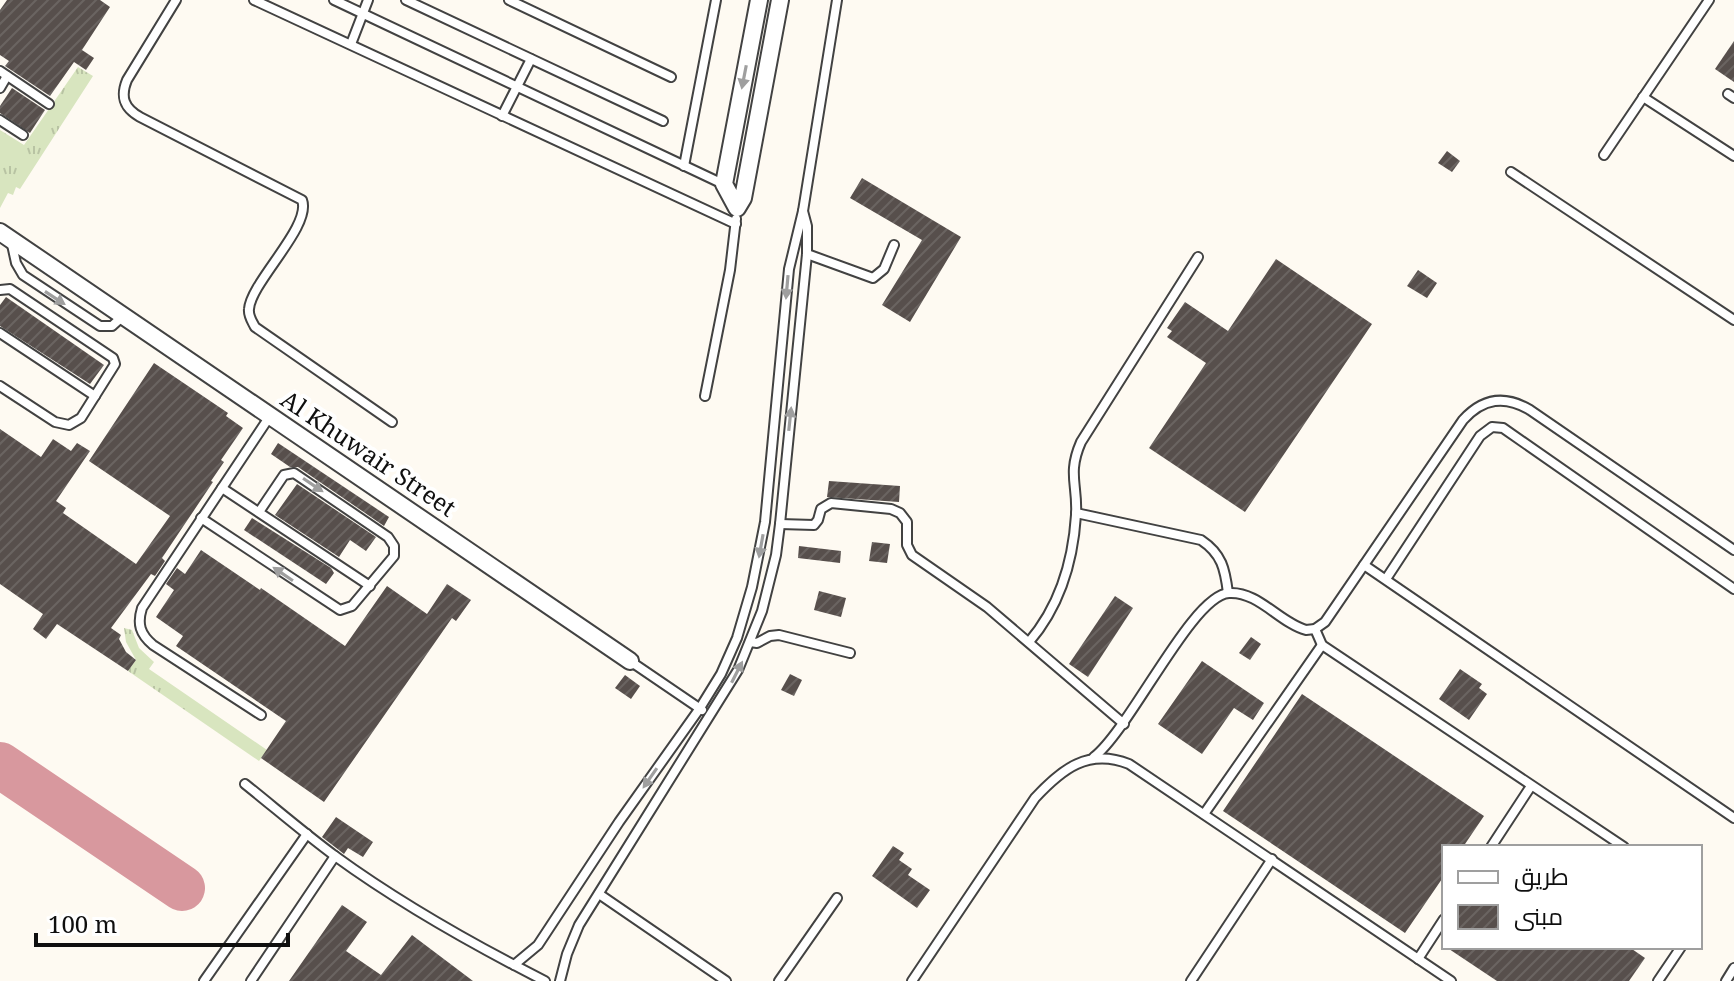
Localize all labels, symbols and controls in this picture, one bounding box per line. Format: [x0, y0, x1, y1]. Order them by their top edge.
one-way arrow [738, 64, 750, 89]
one-way arrow [780, 275, 793, 300]
one-way arrow [45, 290, 66, 305]
street label: Al Khuwair Street [275, 382, 463, 524]
one-way arrow [784, 406, 797, 431]
one-way arrow [302, 477, 323, 492]
one-way arrow [754, 534, 766, 559]
one-way arrow [272, 566, 293, 581]
one-way arrow [730, 660, 743, 683]
one-way arrow [643, 767, 658, 788]
legend [1442, 845, 1702, 949]
text: طريق [1514, 859, 1569, 892]
scale bar [36, 897, 288, 947]
text: مبنى [1514, 899, 1563, 932]
text: 100 m [48, 907, 117, 940]

